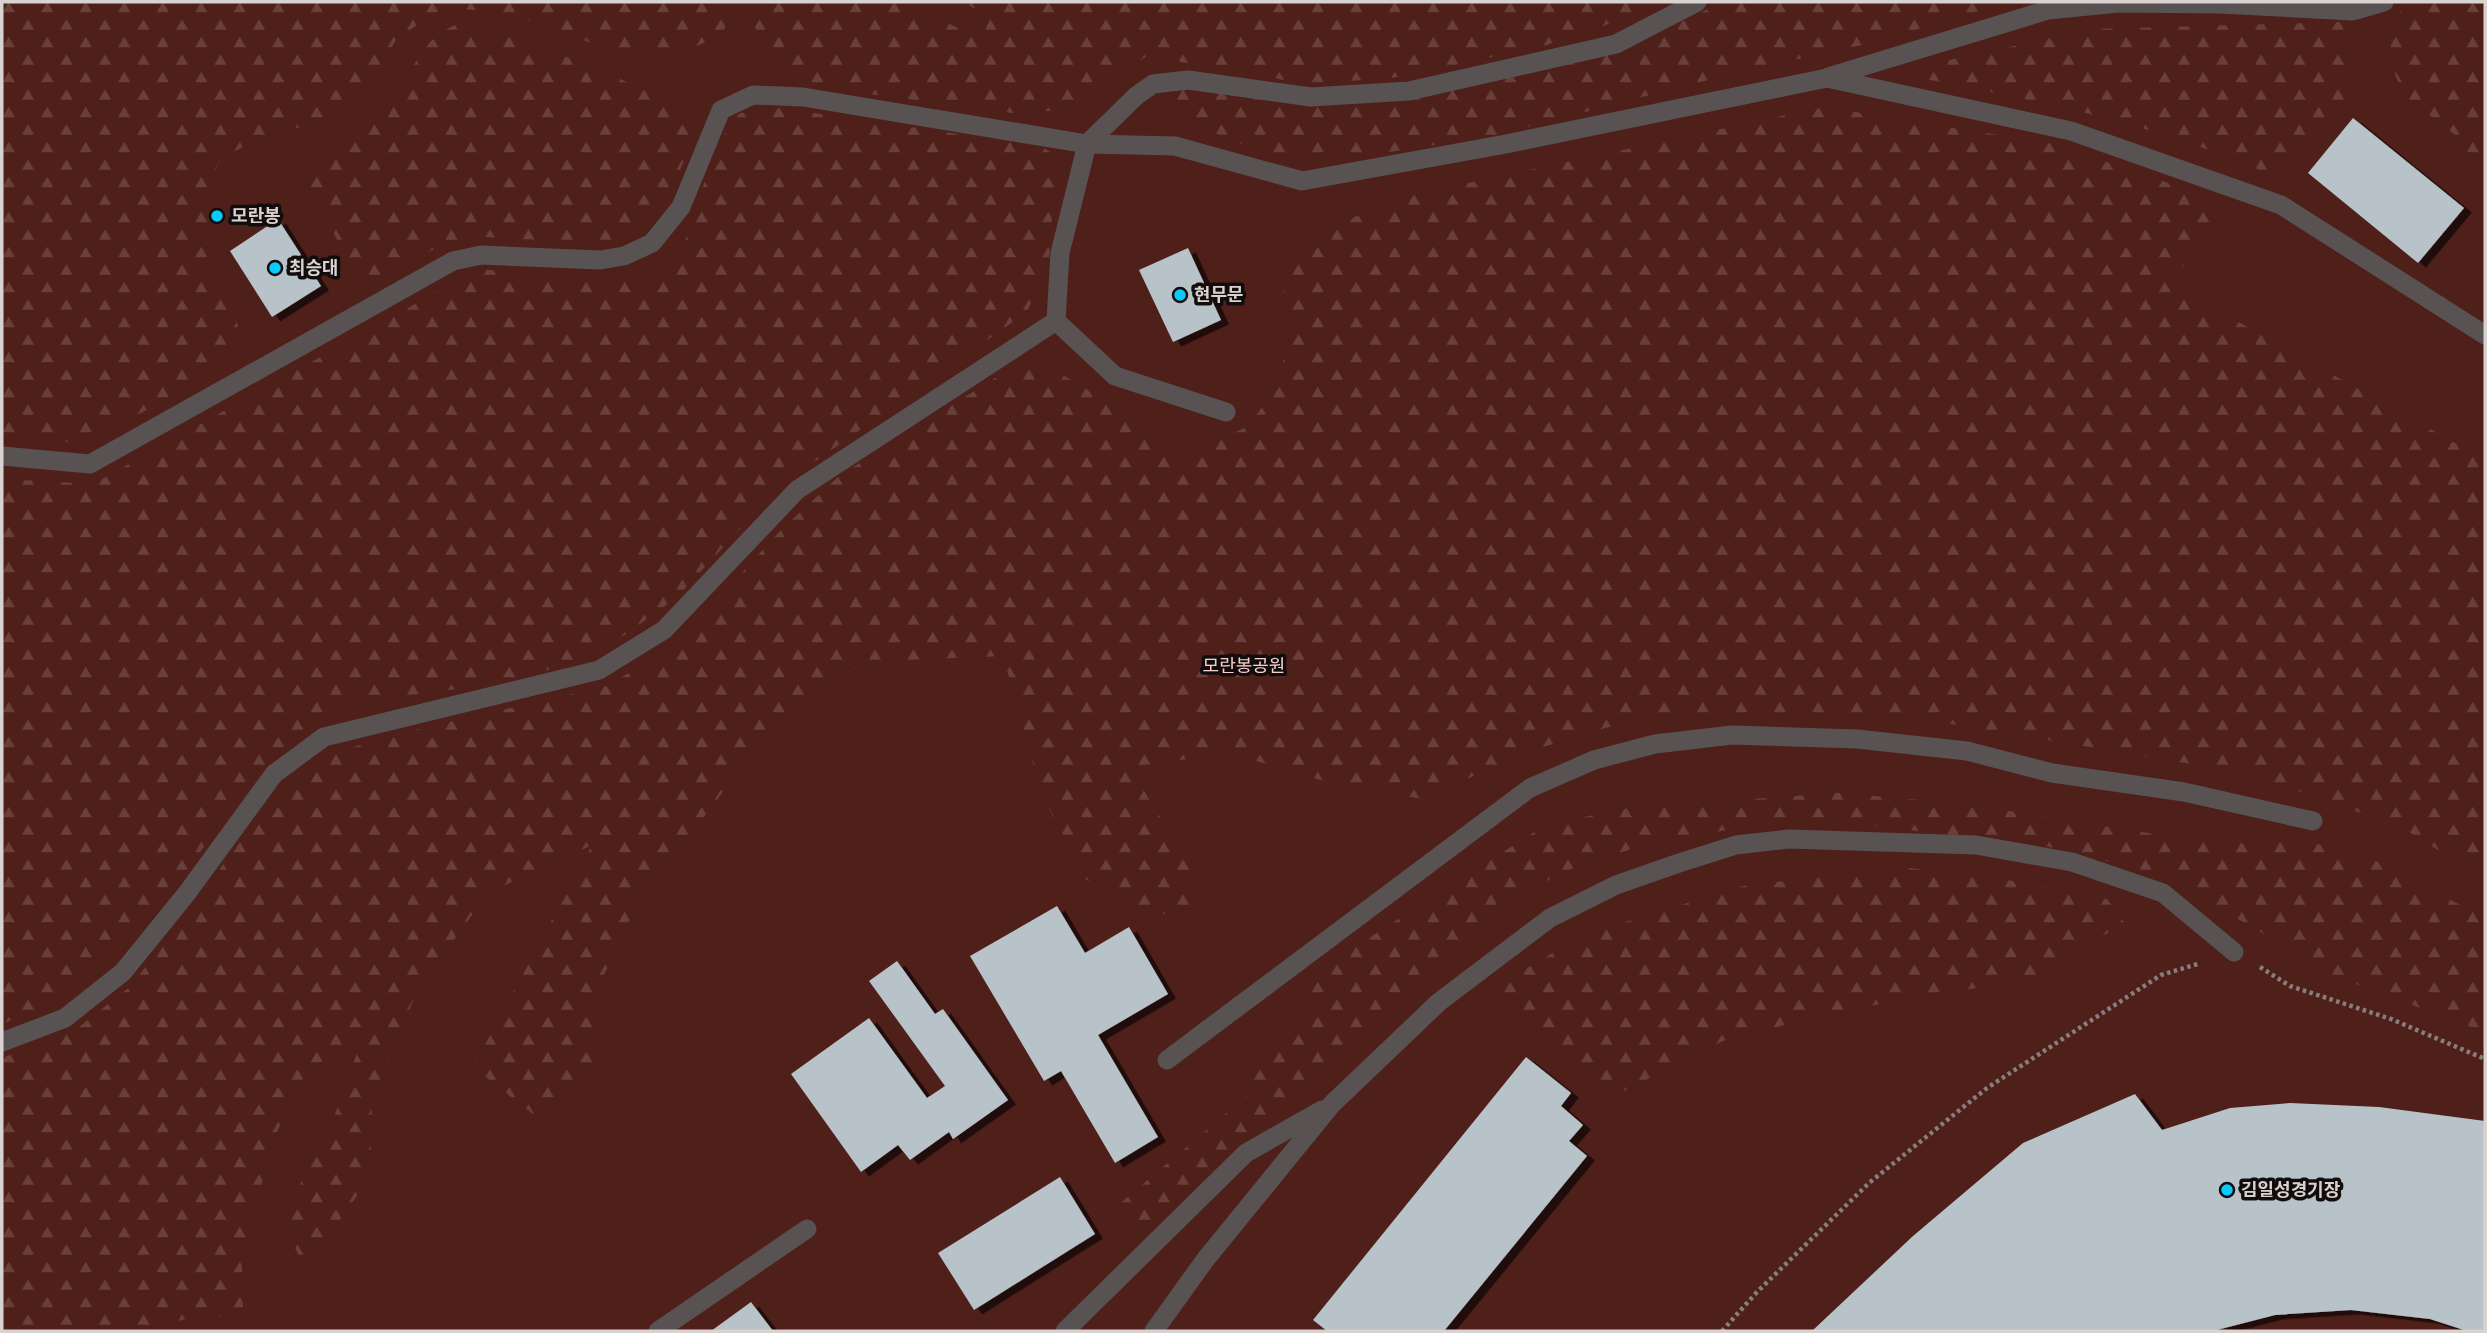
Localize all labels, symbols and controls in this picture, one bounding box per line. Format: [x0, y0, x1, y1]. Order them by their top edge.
place label: 모란봉 [231, 205, 281, 227]
marker: 모란봉 [209, 208, 225, 224]
place label: 최승대 [289, 257, 339, 279]
marker: 최승대 [267, 260, 283, 276]
place label: 현무문 [1194, 284, 1244, 306]
marker: 현무문 [1172, 287, 1188, 303]
park label: 모란봉공원 [1203, 655, 1285, 677]
place label: 김일성경기장 [2241, 1179, 2341, 1201]
marker: 김일성경기장 [2219, 1182, 2235, 1198]

